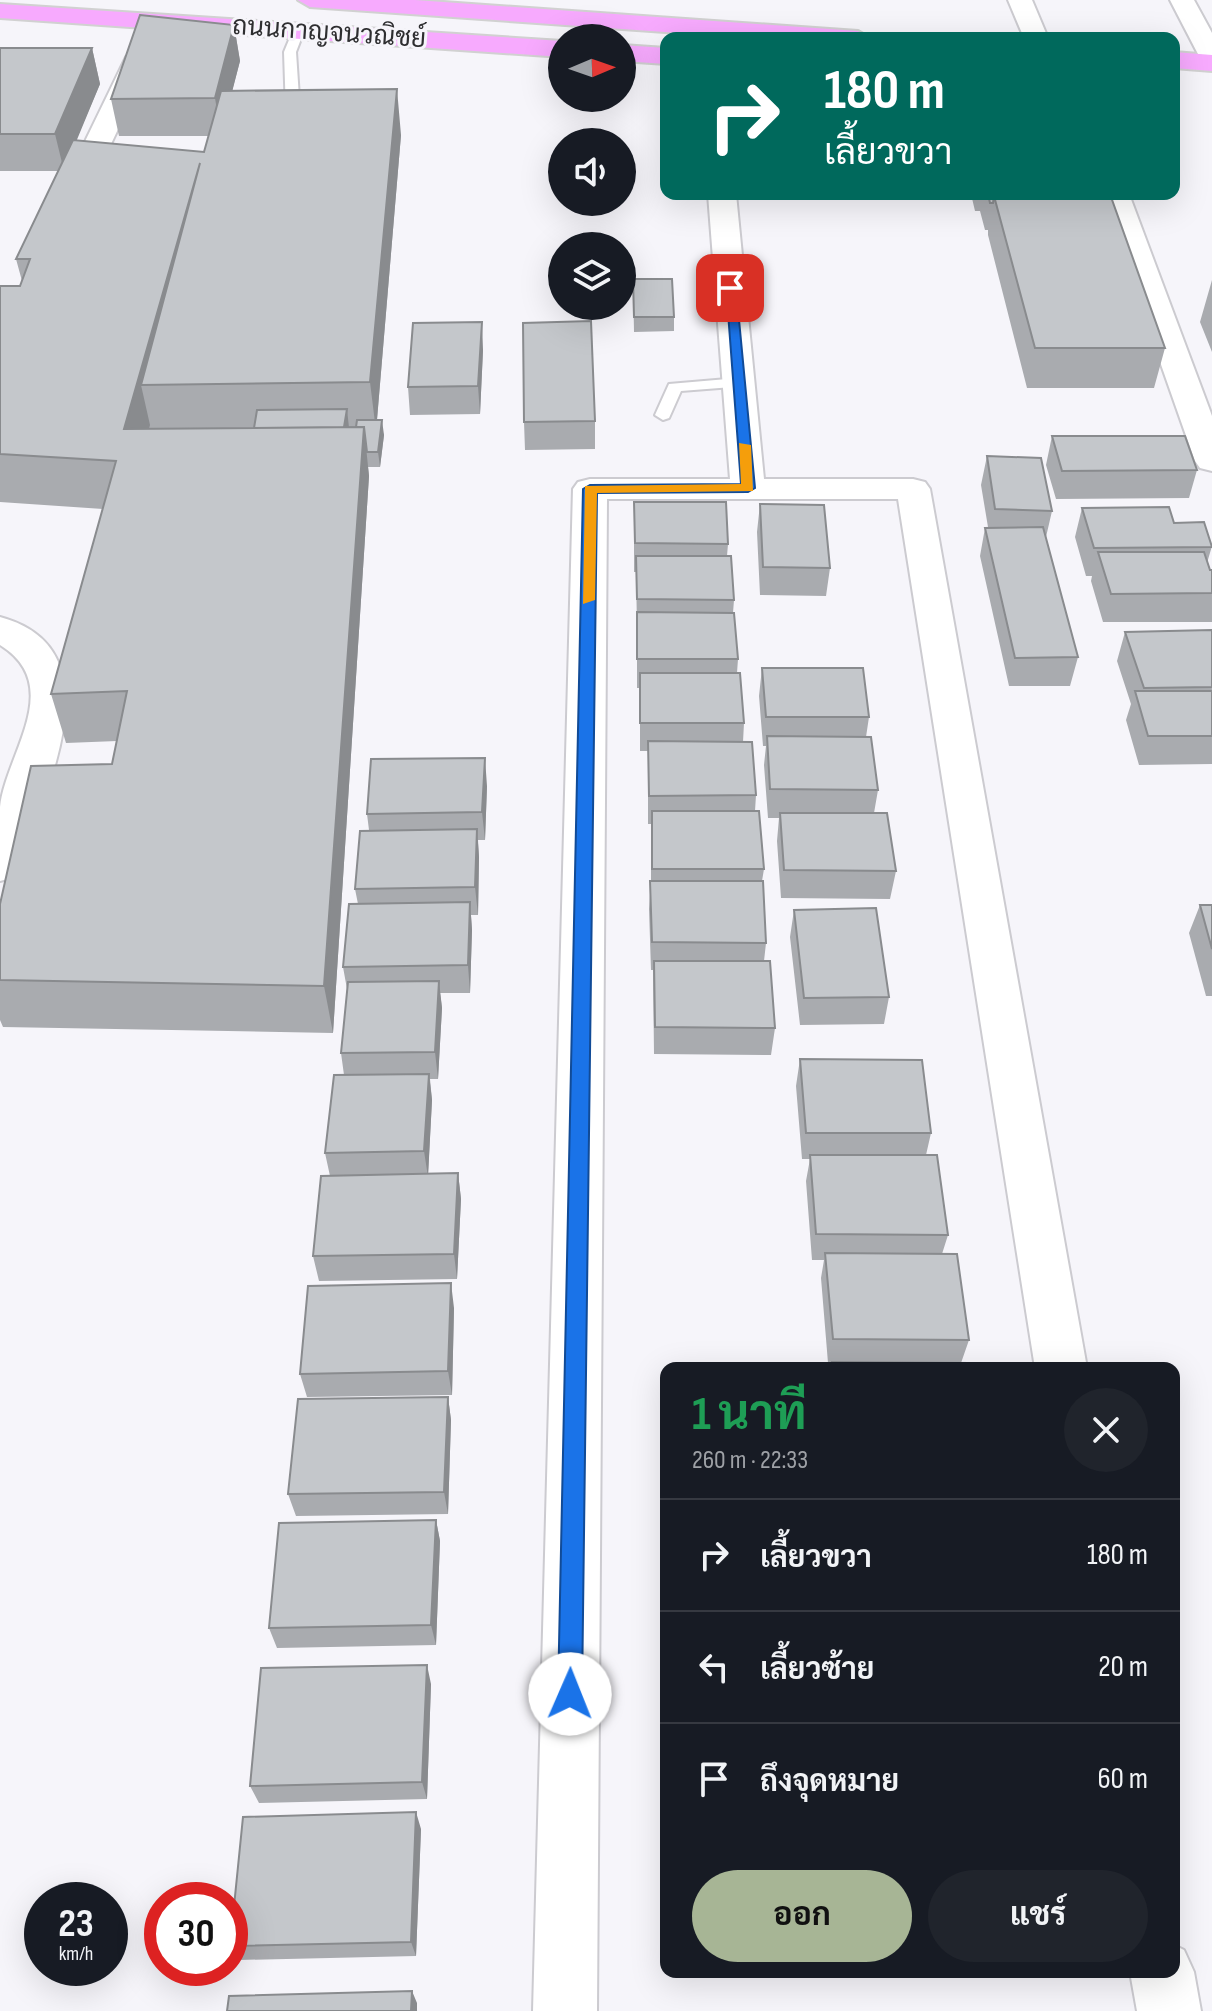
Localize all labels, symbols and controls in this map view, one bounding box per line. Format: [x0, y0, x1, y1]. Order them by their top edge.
street label: ถนนกาญจนวณิชย์ [231, 8, 427, 55]
north arrow [548, 24, 636, 112]
map controls [548, 24, 636, 320]
text: 180 m [824, 58, 945, 125]
icon: right [692, 64, 796, 168]
button: sound [548, 128, 636, 216]
text: เลี้ยวขวา [824, 132, 952, 175]
button: layers [548, 232, 636, 320]
pin [696, 254, 764, 322]
icon: arrive [708, 266, 752, 310]
text: 1 นาที [692, 1386, 807, 1443]
button: close [1064, 1388, 1148, 1472]
text: 260 m · 22:33 [692, 1445, 808, 1476]
icon: right [692, 1533, 736, 1577]
text: 180 m [1087, 1537, 1148, 1573]
text: เลี้ยวขวา [760, 1540, 872, 1576]
icon: left [692, 1645, 736, 1689]
text: 20 m [1098, 1649, 1148, 1685]
position arrow [528, 1652, 612, 1736]
text: เลี้ยวซ้าย [760, 1652, 874, 1688]
icon: arrive [692, 1757, 736, 1801]
text: 60 m [1097, 1761, 1148, 1797]
text: ถึงจุดหมาย [760, 1764, 899, 1800]
button: ออก [692, 1870, 912, 1962]
button: แชร์ [928, 1870, 1148, 1962]
speed limit sign: 30 [144, 1882, 248, 1986]
text: 23 [58, 1900, 94, 1948]
text: km/h [59, 1942, 93, 1966]

